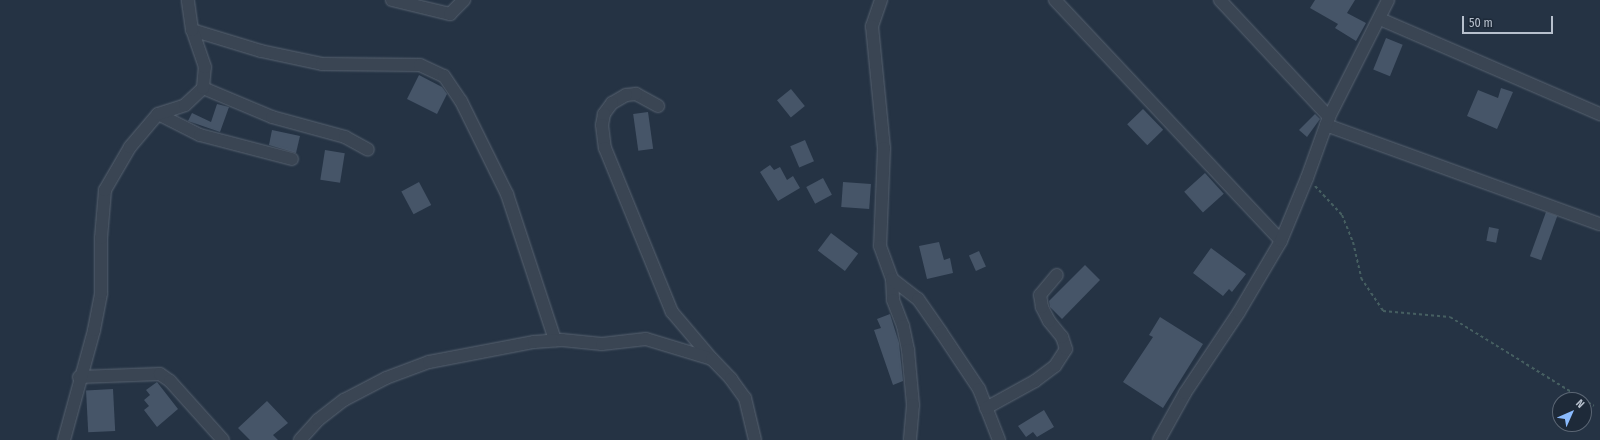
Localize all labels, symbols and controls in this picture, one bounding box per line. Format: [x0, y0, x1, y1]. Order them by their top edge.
scale bar [1464, 8, 1555, 34]
text: 50 m [1469, 16, 1493, 30]
north arrow [1552, 392, 1592, 432]
text: N [1573, 397, 1587, 411]

